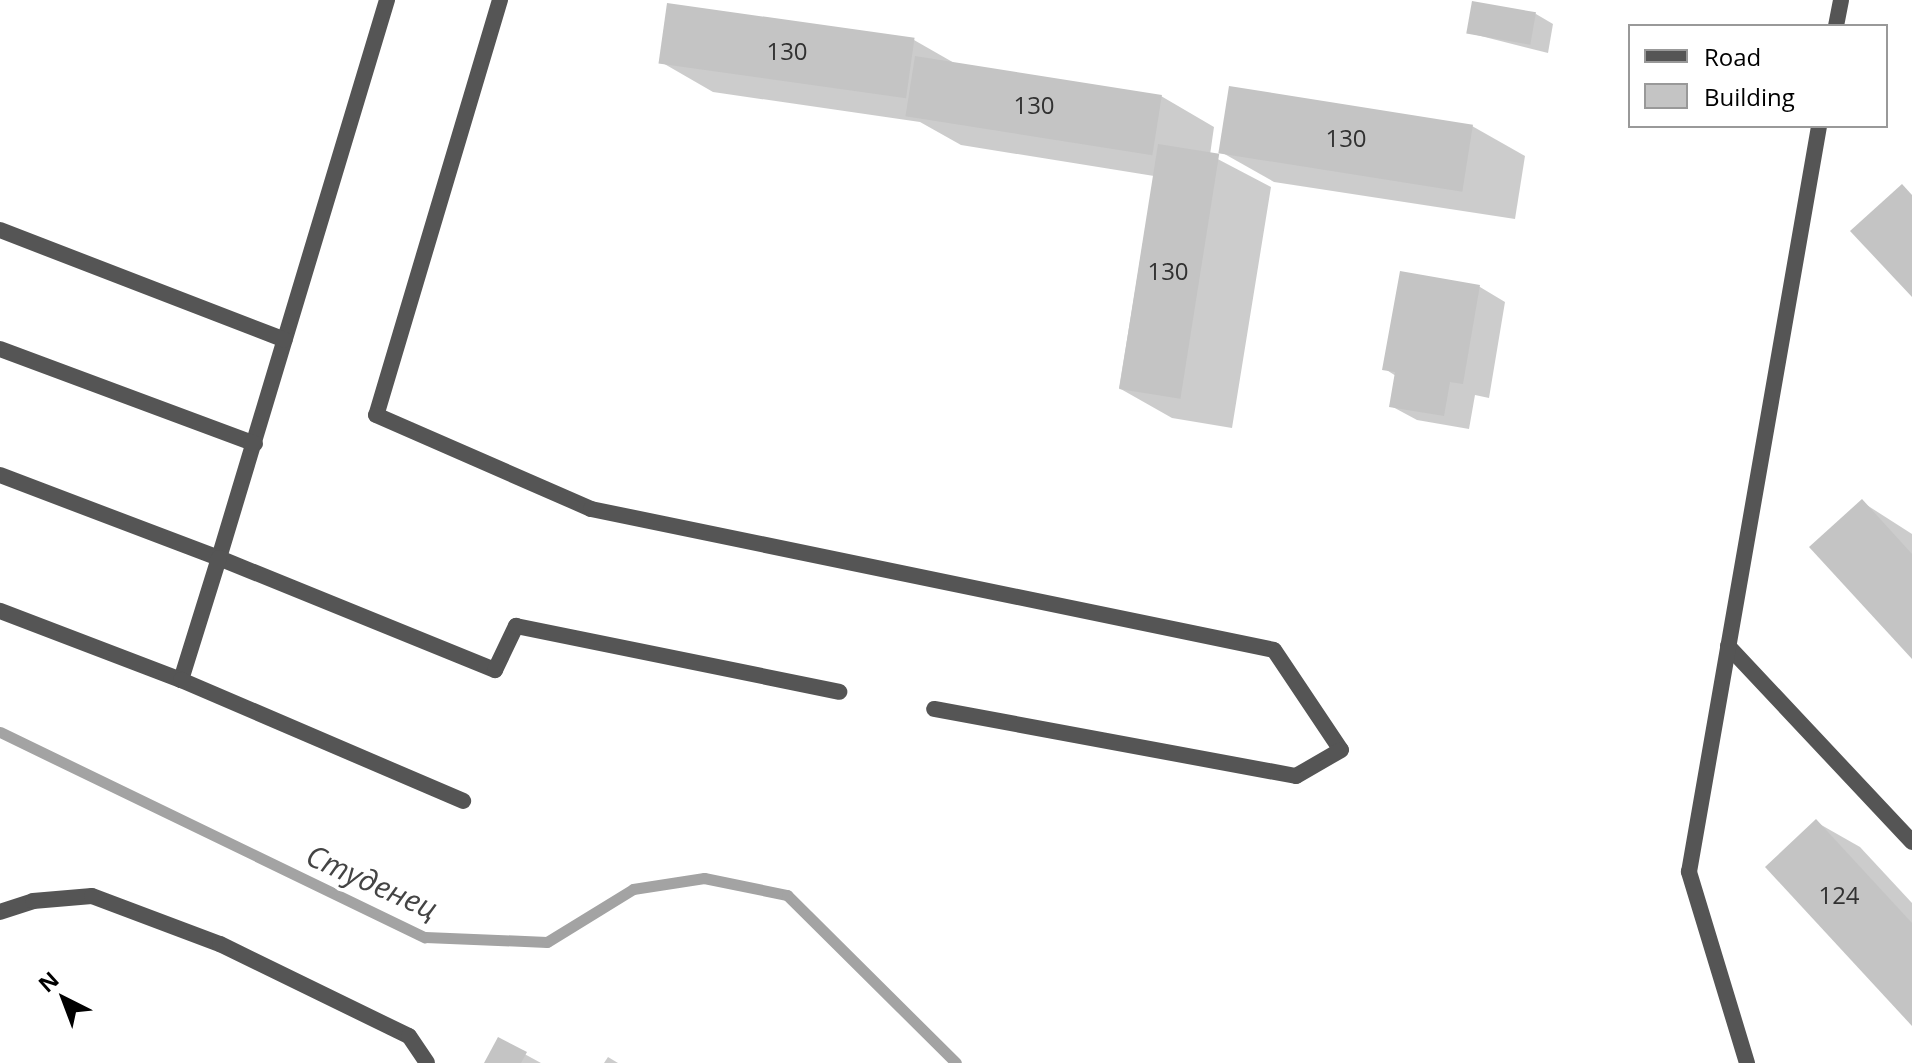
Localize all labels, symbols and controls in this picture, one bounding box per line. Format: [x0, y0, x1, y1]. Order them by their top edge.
legend [1628, 24, 1888, 128]
house number: 130 [766, 37, 808, 65]
text: Road [1704, 40, 1761, 73]
text: Building [1704, 80, 1795, 113]
house number: 130 [1013, 91, 1055, 119]
house number: 130 [1325, 124, 1367, 152]
house number: 130 [1147, 257, 1189, 285]
water label: Студенец [301, 837, 443, 927]
house number: 124 [1818, 881, 1860, 909]
north arrow [24, 959, 104, 1039]
text: N [31, 964, 65, 998]

